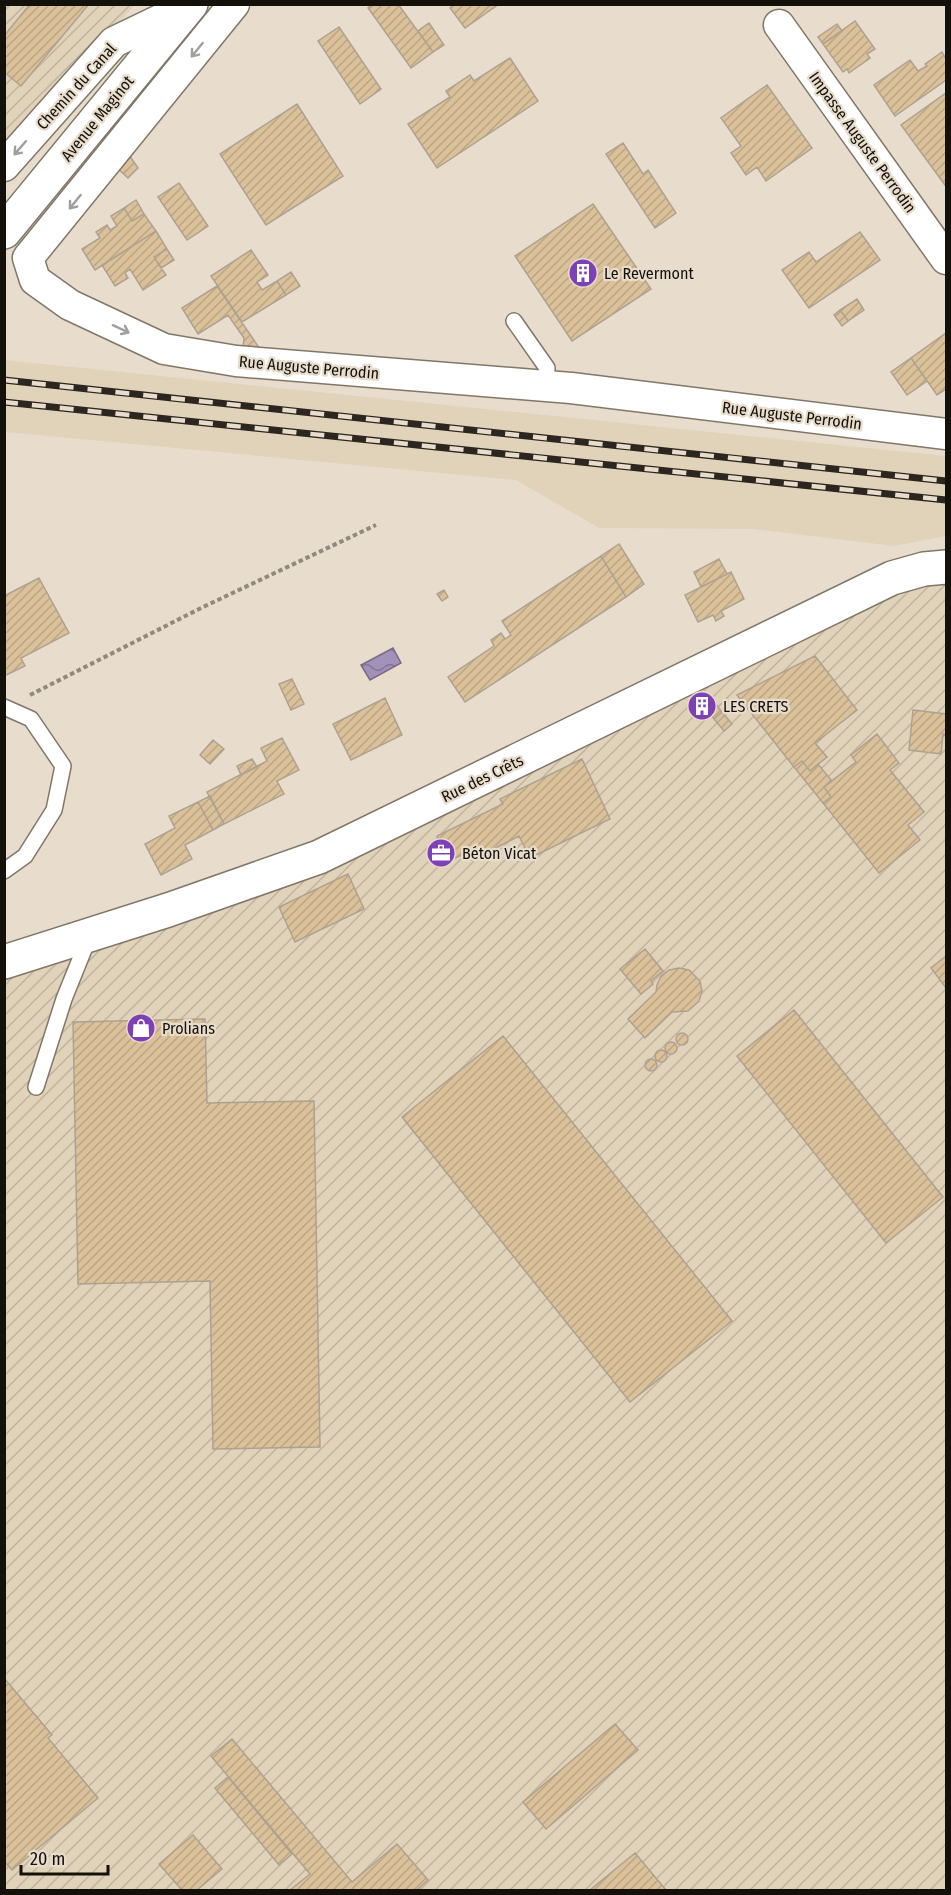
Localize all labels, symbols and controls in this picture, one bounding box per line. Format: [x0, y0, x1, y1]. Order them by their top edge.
street label: Chemin du Canal [33, 39, 120, 133]
one-way arrow [190, 42, 204, 57]
street label: Impasse Auguste Perrodin [805, 68, 920, 217]
street label: Avenue Maginot [57, 71, 138, 165]
one-way arrow [14, 139, 28, 155]
one-way arrow [68, 194, 81, 210]
building icon: Le Revermont [567, 257, 599, 289]
place label: Le Revermont [604, 264, 694, 283]
one-way arrow [111, 324, 129, 335]
street label: Rue Auguste Perrodin [238, 352, 380, 383]
street label: Rue Auguste Perrodin [721, 397, 863, 434]
building icon: LES CRETS [686, 690, 718, 722]
place label: LES CRETS [723, 697, 789, 716]
street label: Rue des Crêts [438, 750, 526, 806]
office icon: Béton Vicat [425, 837, 457, 869]
place label: Béton Vicat [462, 844, 537, 863]
shop icon: Prolians [125, 1012, 157, 1044]
place label: Prolians [162, 1019, 215, 1038]
scale bar [21, 1838, 108, 1876]
text: 20 m [30, 1848, 65, 1870]

